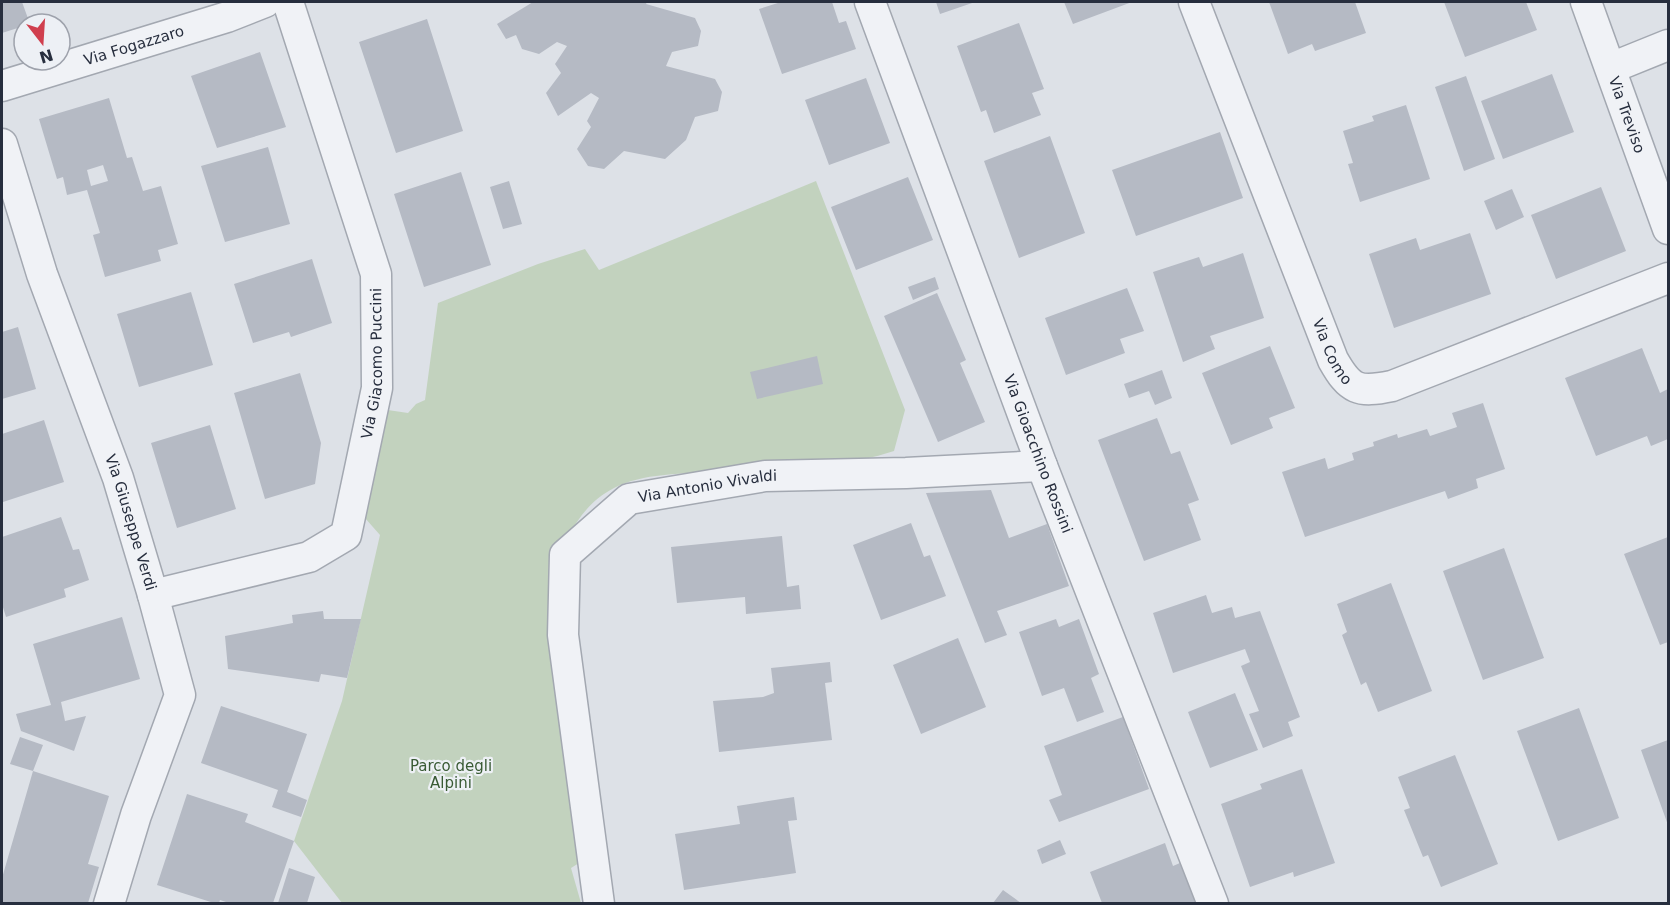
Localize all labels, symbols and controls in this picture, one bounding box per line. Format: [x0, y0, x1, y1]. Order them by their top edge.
north arrow [12, 12, 72, 72]
street label: Via Fogazzaro [82, 22, 186, 69]
text: N [37, 45, 55, 67]
street label: Via Treviso [1605, 74, 1649, 156]
street label: Via Giacomo Puccini [358, 288, 386, 440]
street label: Via Como [1309, 316, 1356, 389]
street label: Via Gioacchino Rossini [1000, 372, 1076, 536]
street label: Via Giuseppe Verdi [101, 452, 160, 593]
street label: Via Antonio Vivaldi [637, 467, 777, 506]
park label: Parco degli Alpini [410, 757, 492, 792]

